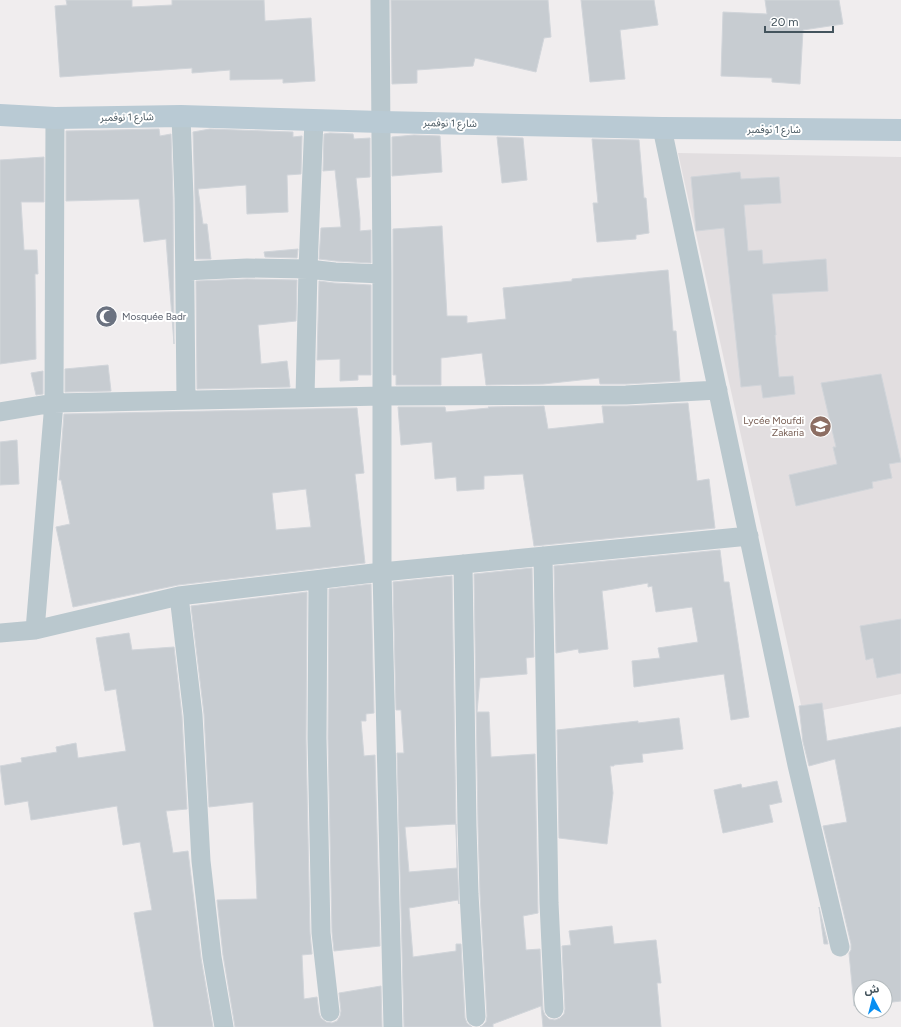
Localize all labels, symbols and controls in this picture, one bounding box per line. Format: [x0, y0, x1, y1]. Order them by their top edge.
scale bar [765, 8, 833, 34]
text: 20 m [771, 15, 799, 29]
street label: شارع 1 نوفمبر [99, 110, 154, 125]
street label: شارع 1 نوفمبر [422, 116, 477, 131]
street label: شارع 1 نوفمبر [746, 123, 801, 137]
mosque icon: Mosquée Badr [94, 303, 120, 329]
place label: Mosquée Badr [122, 310, 187, 323]
school or university icon: Lycée Moufdi Zakaria [807, 413, 833, 439]
place label: Lycée Moufdi Zakaria [743, 414, 804, 439]
north arrow [853, 979, 893, 1019]
text: ش [864, 982, 880, 997]

